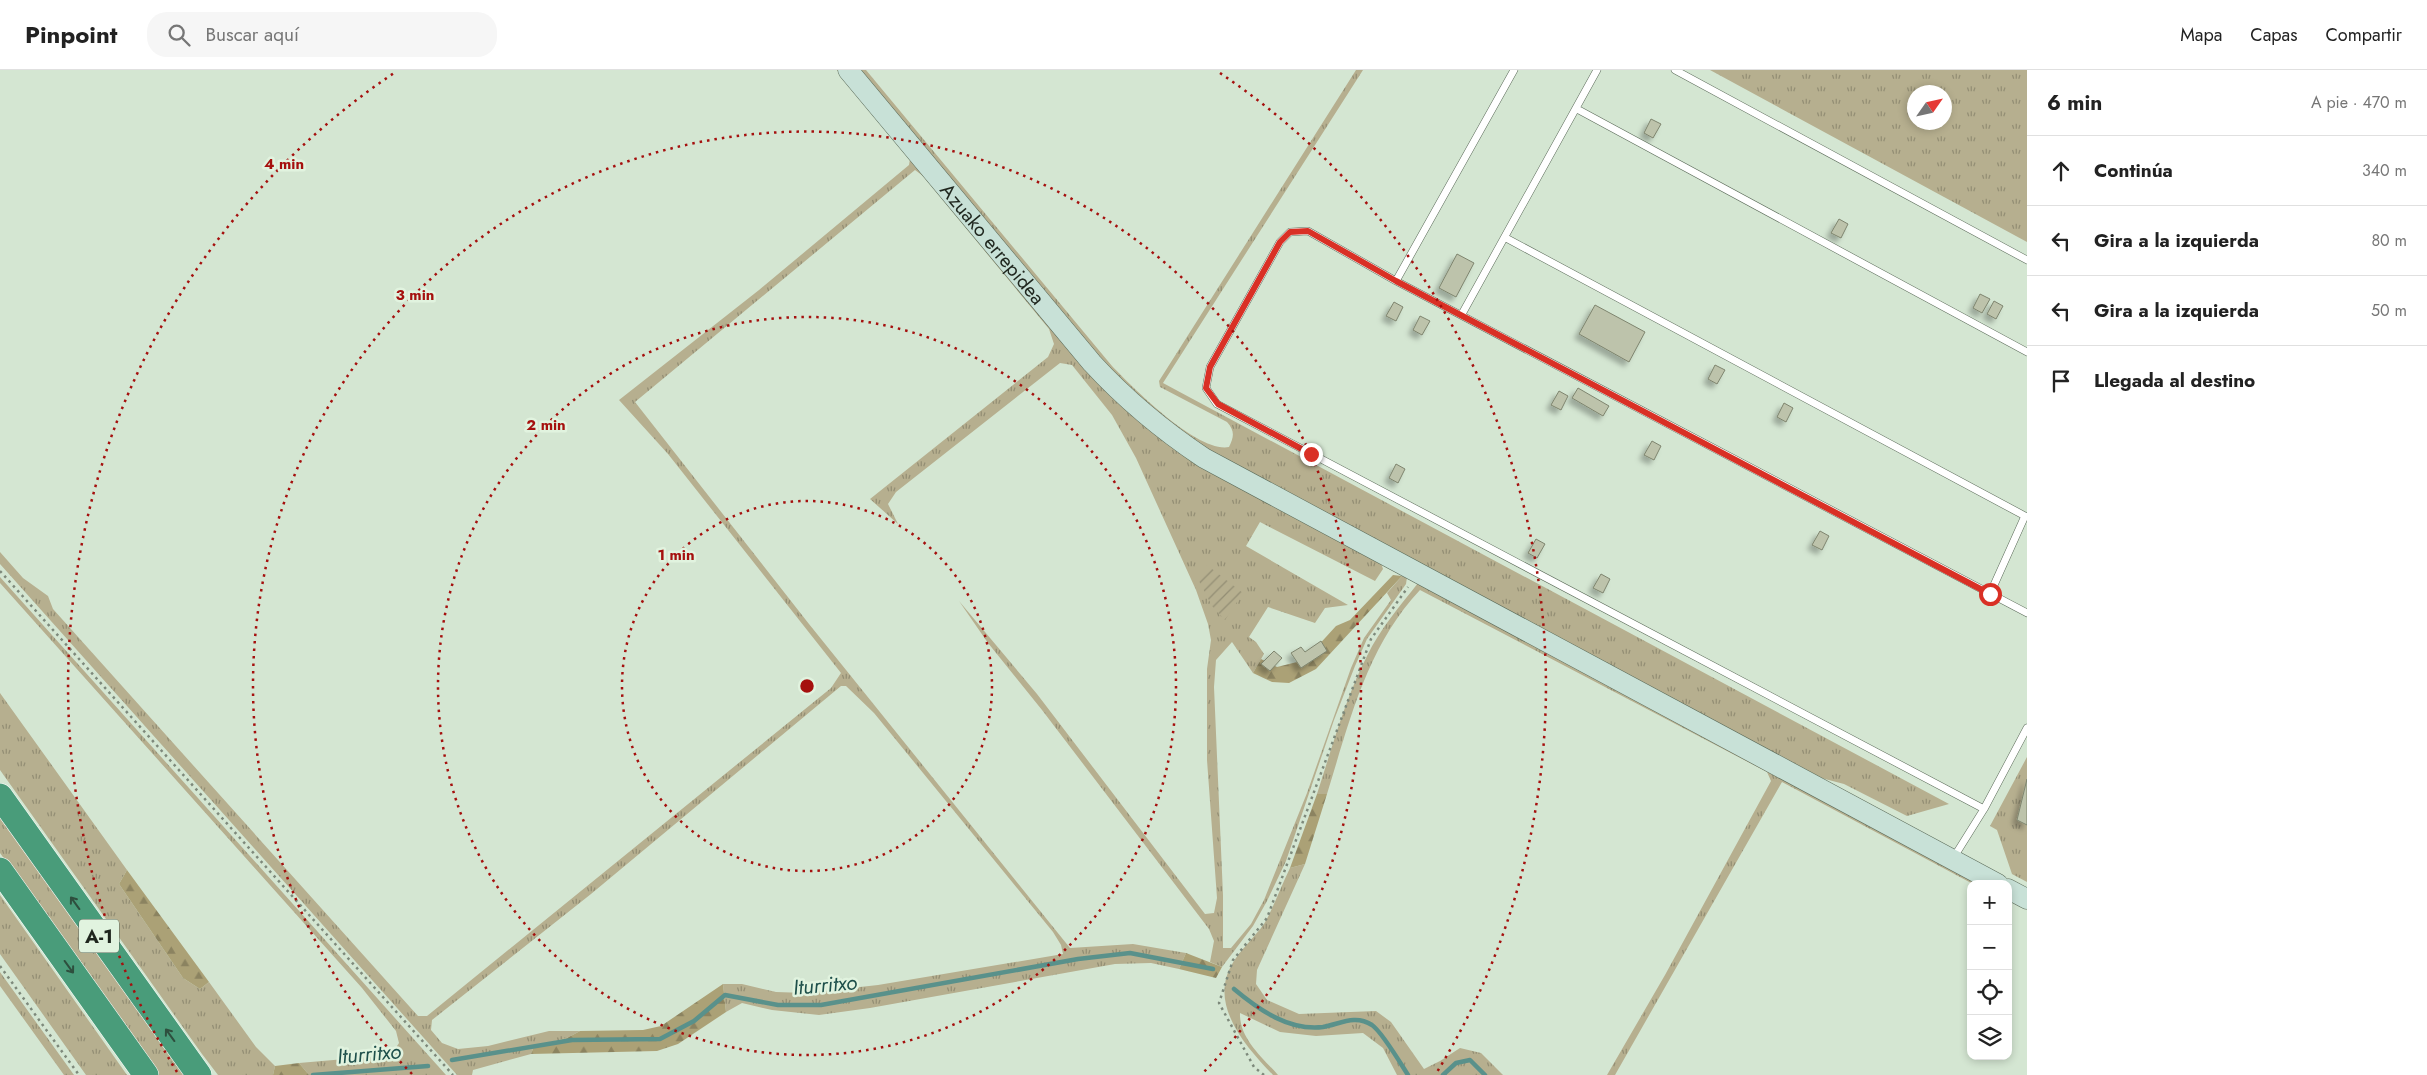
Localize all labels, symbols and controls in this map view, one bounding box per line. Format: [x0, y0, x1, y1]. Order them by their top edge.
search box [147, 12, 497, 57]
text: Pinpoint [25, 17, 117, 52]
icon: search [165, 21, 193, 49]
text: Buscar aquí [205, 21, 299, 48]
text: Mapa [2180, 22, 2222, 48]
text: Capas [2250, 22, 2298, 48]
text: Compartir [2326, 22, 2402, 48]
north arrow [1907, 85, 1952, 130]
text: 6 min [2047, 88, 2102, 118]
text: A pie · 470 m [2311, 91, 2407, 114]
text: 4 min [264, 153, 304, 175]
icon: ahead [2047, 157, 2075, 185]
text: Continúa [2094, 157, 2173, 184]
text: 340 m [2362, 159, 2407, 182]
street label: Azuako errepidea [933, 177, 1052, 311]
icon: left [2047, 227, 2075, 255]
text: Gira a la izquierda [2094, 227, 2259, 254]
text: 80 m [2371, 229, 2407, 252]
text: 3 min [396, 284, 434, 306]
icon: left [2047, 297, 2075, 325]
text: Gira a la izquierda [2094, 297, 2259, 324]
text: 50 m [2371, 299, 2407, 322]
icon: arrive [2047, 367, 2075, 395]
text: Llegada al destino [2094, 367, 2255, 394]
text: 2 min [526, 414, 566, 436]
route end [1300, 443, 1323, 466]
text: 1 min [657, 544, 695, 566]
route start [1979, 583, 2002, 606]
centre of rings [798, 677, 816, 695]
map controls [1967, 880, 2012, 1060]
button: + [1967, 880, 2012, 925]
one-way arrow [70, 897, 80, 911]
road number: A-1 [79, 919, 119, 952]
button: − [1967, 925, 2012, 970]
one-way arrow [64, 960, 74, 974]
water label: Iturritxo [792, 967, 858, 1003]
button: locate [1967, 970, 2012, 1015]
button: layers [1967, 1015, 2012, 1060]
one-way arrow [165, 1029, 175, 1043]
water label: Iturritxo [336, 1036, 402, 1072]

